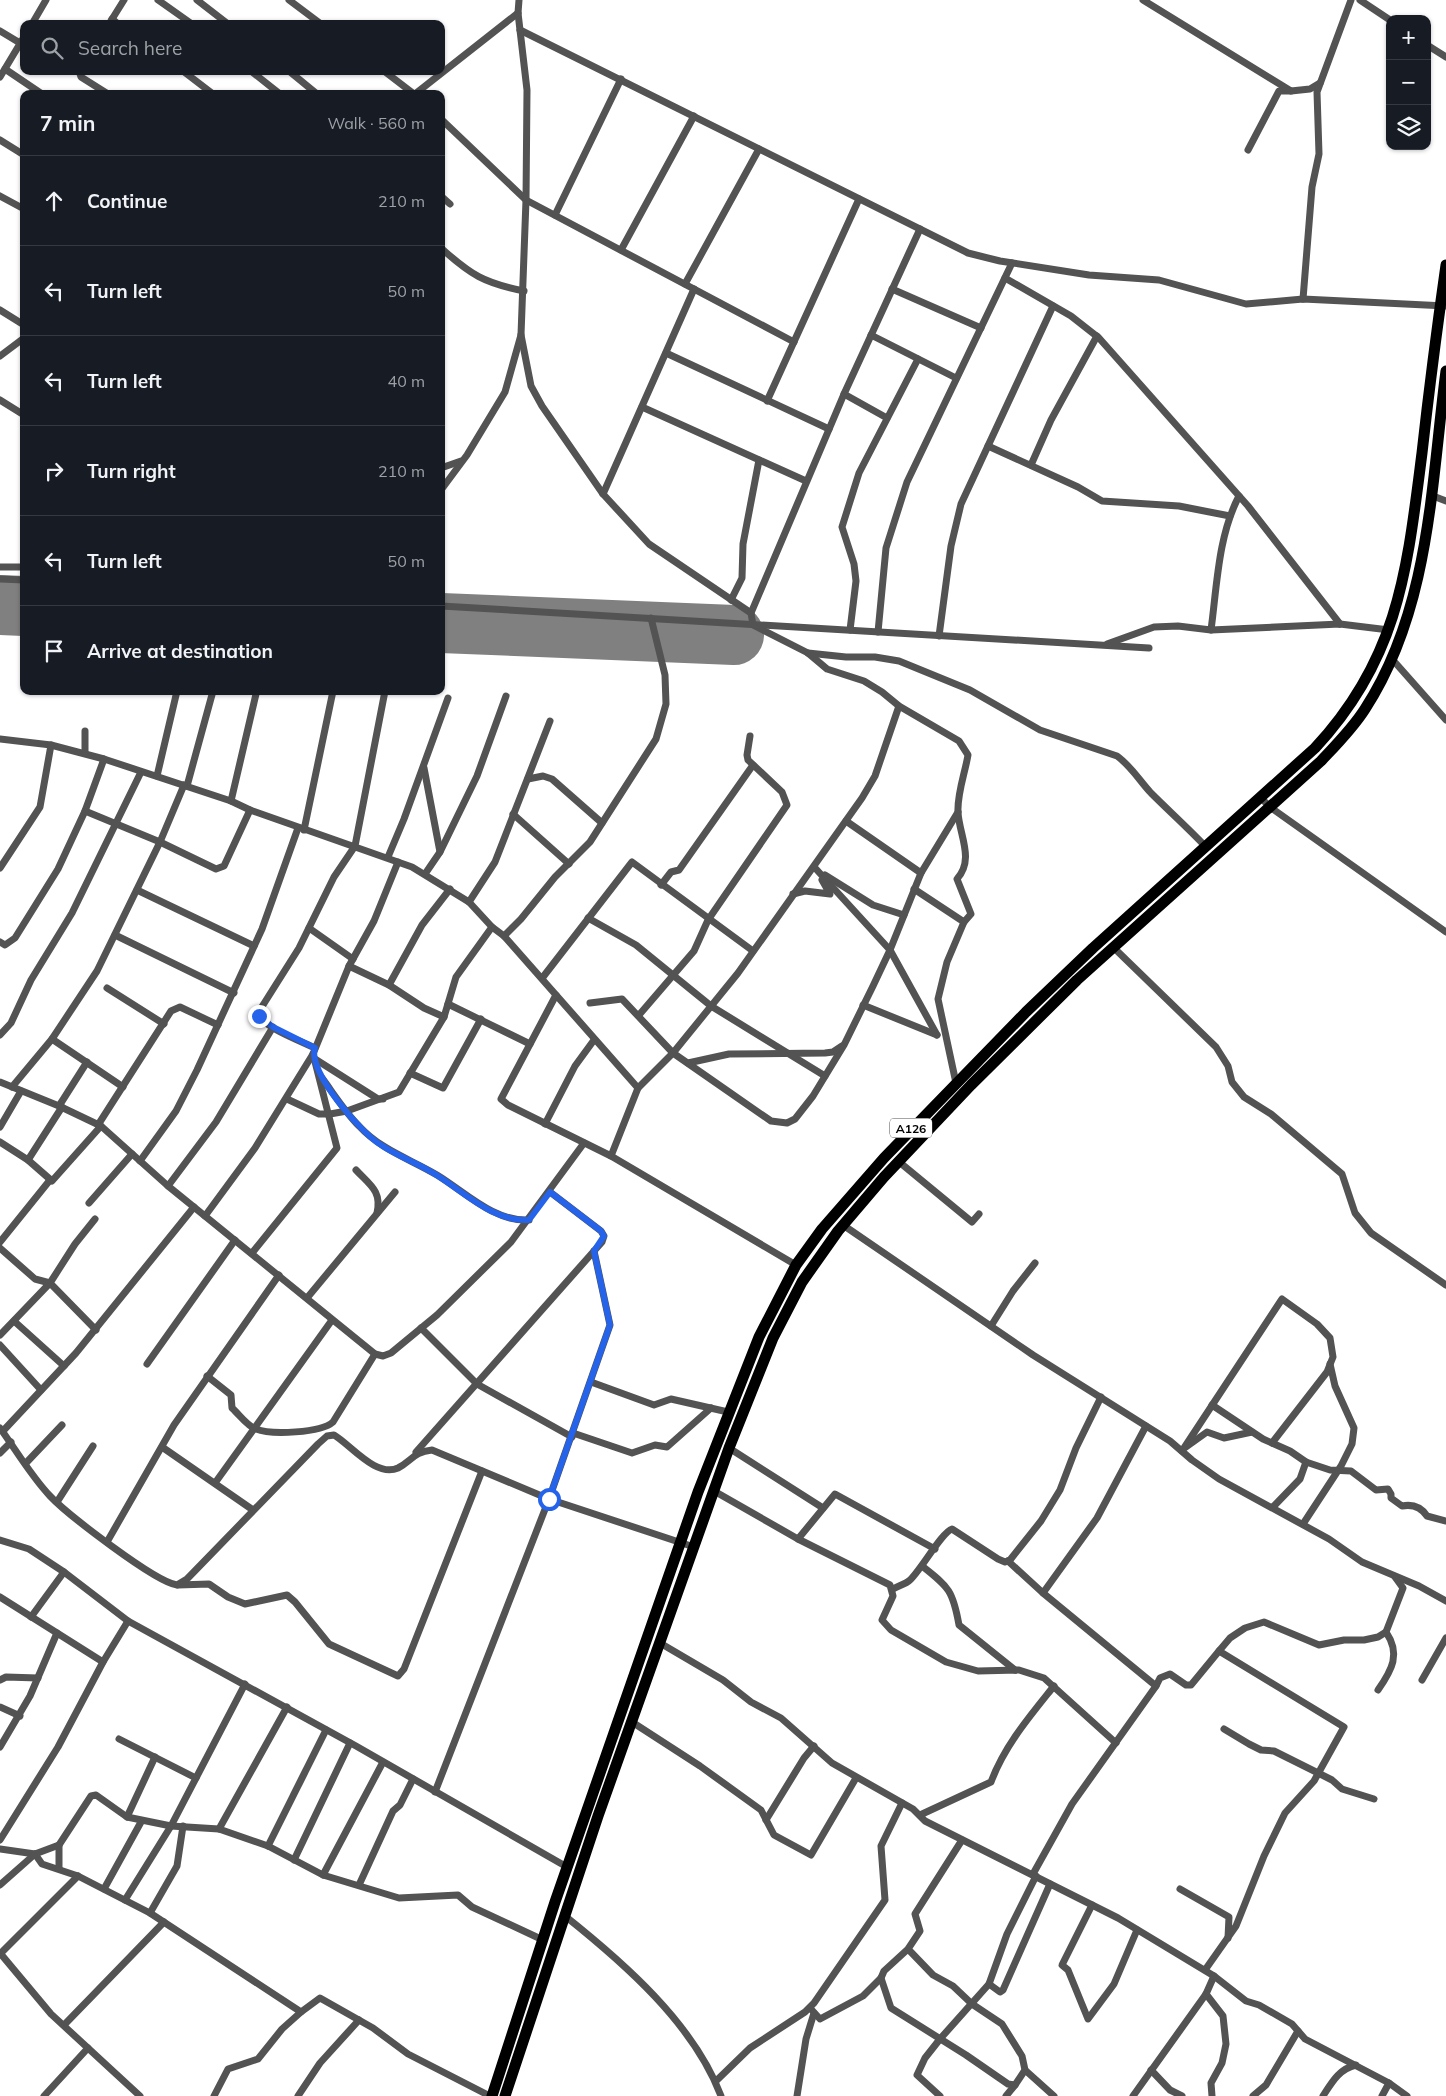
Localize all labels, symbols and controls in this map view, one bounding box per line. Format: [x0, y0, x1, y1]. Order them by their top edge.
map controls [1386, 15, 1431, 150]
button: + [1386, 15, 1431, 60]
search box [20, 20, 445, 75]
icon: search [38, 34, 66, 62]
text: Search here [78, 36, 182, 60]
button: − [1386, 60, 1431, 105]
button: layers [1386, 105, 1431, 150]
text: 7 min [40, 110, 95, 136]
text: Walk · 560 m [327, 113, 425, 133]
icon: ahead [40, 187, 68, 215]
text: Continue [87, 189, 167, 213]
text: 210 m [378, 191, 425, 211]
icon: left [40, 277, 68, 305]
text: Turn left [87, 279, 162, 303]
text: 50 m [388, 281, 425, 301]
icon: left [40, 367, 68, 395]
text: Turn left [87, 369, 162, 393]
text: 40 m [388, 371, 425, 391]
icon: right [40, 457, 68, 485]
text: Turn right [87, 459, 176, 483]
text: 210 m [378, 461, 425, 481]
icon: left [40, 547, 68, 575]
text: Turn left [87, 549, 162, 573]
text: 50 m [388, 551, 425, 571]
icon: arrive [40, 637, 68, 665]
text: Arrive at destination [87, 639, 273, 663]
route end [248, 1005, 271, 1028]
road number: A126 [890, 1118, 932, 1138]
route start [538, 1488, 561, 1511]

